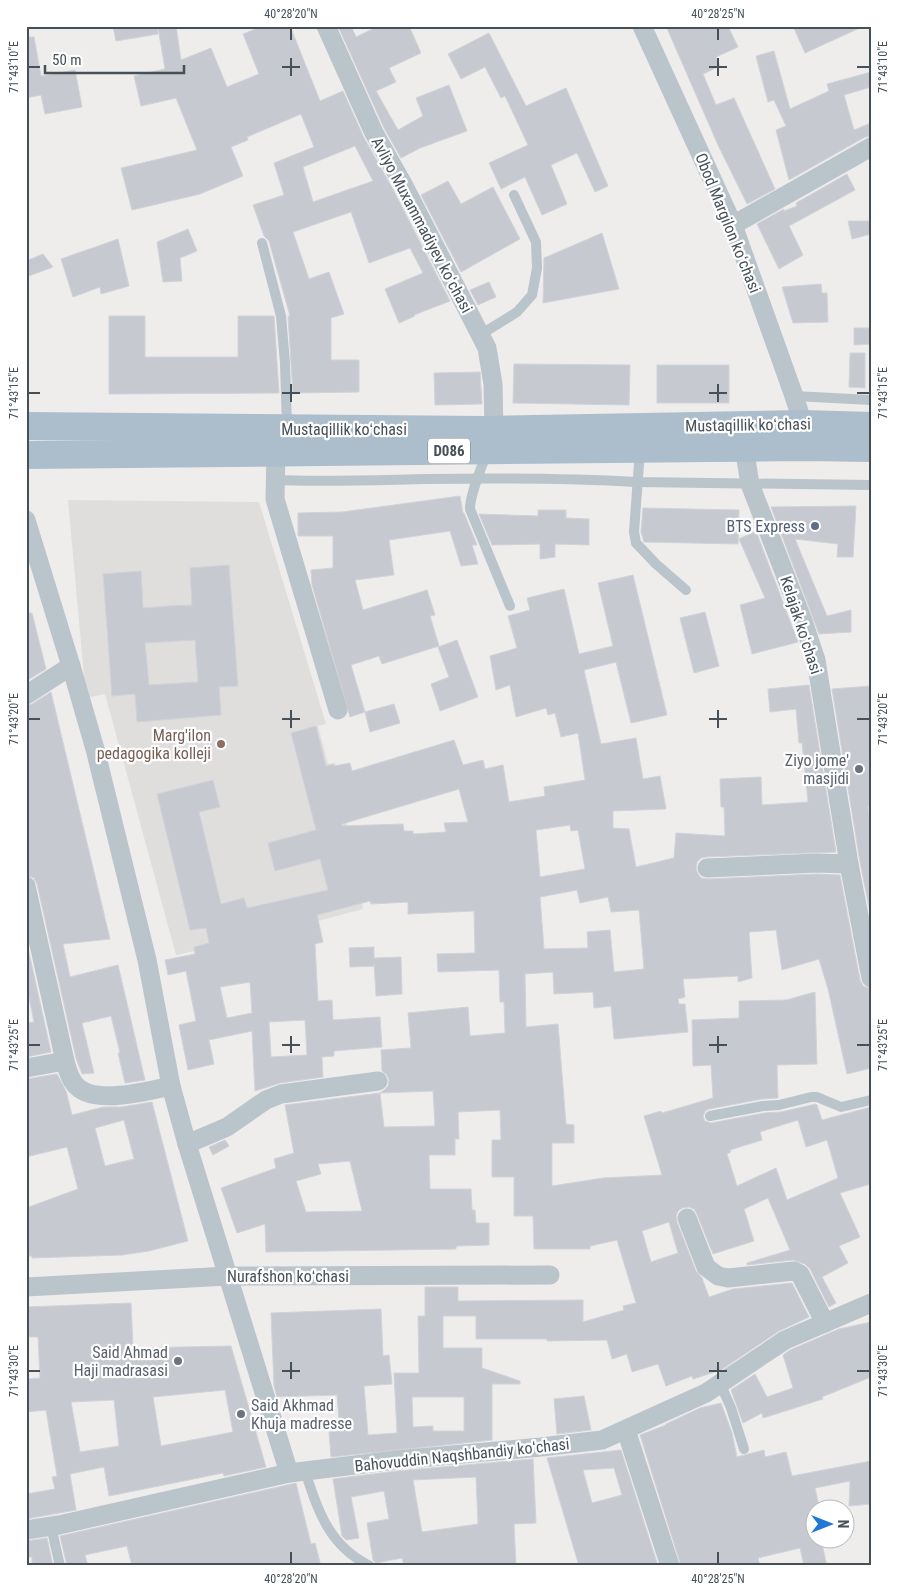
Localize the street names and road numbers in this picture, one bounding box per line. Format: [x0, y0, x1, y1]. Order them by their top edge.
street label: Avliyo Muxammadiyev koʻchasi [368, 134, 476, 316]
street label: Obod Margilon koʻchasi [691, 150, 765, 296]
street label: Mustaqillik koʻchasi [685, 414, 811, 436]
street label: Mustaqillik koʻchasi [281, 420, 407, 439]
road number: D086 [428, 438, 470, 464]
street label: Kelajak koʻchasi [776, 574, 826, 676]
street label: Nurafshon koʻchasi [227, 1267, 349, 1286]
street label: Bahovuddin Naqshbandiy koʻchasi [354, 1434, 570, 1476]

